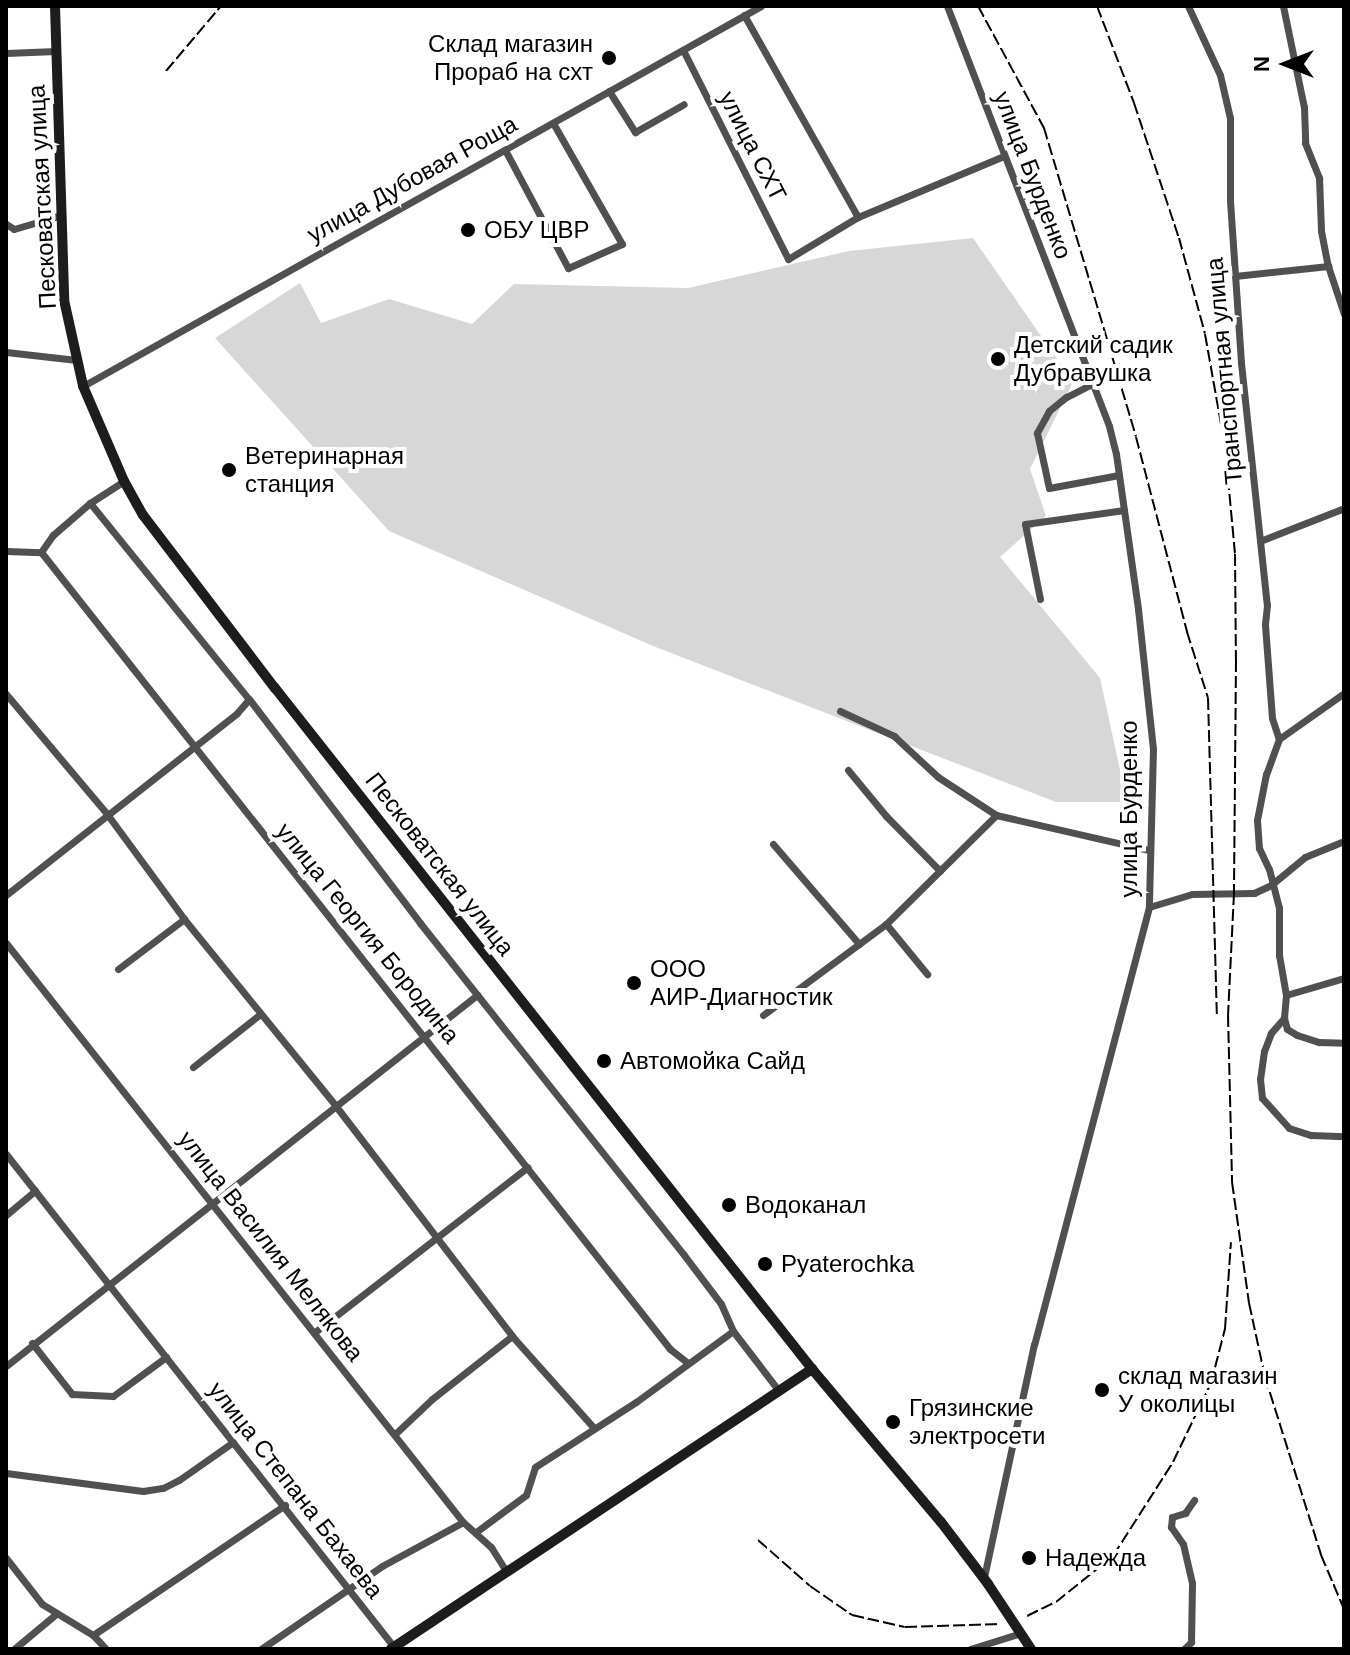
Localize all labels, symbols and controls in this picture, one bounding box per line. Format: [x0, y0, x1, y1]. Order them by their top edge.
north arrow [1246, 24, 1326, 104]
place label: Склад магазин Прораб на схт [428, 30, 593, 86]
marker: Склад магазин Прораб на схт [600, 49, 618, 67]
text: N [1249, 56, 1274, 72]
street label: Песковатская улица [22, 84, 62, 310]
street label: улица СХТ [713, 86, 793, 206]
street label: улица Бурденко [988, 87, 1078, 263]
street label: улица Дубовая Роща [302, 109, 522, 249]
place label: ОБУ ЦВР [484, 216, 590, 244]
marker: ОБУ ЦВР [459, 221, 477, 239]
street label: Транспортная улица [1200, 256, 1248, 486]
place label: Детский садик Дубравушка [1014, 331, 1173, 387]
marker: Детский садик Дубравушка [989, 350, 1007, 368]
place label: Ветеринарная станция [245, 442, 404, 498]
marker: Ветеринарная станция [220, 461, 238, 479]
street label: улица Бурденко [1115, 720, 1143, 898]
street label: Песковатская улица [359, 767, 521, 961]
street label: улица Георгия Бородина [270, 817, 466, 1049]
place label: ООО АИР-Диагностик [650, 955, 833, 1011]
marker: ООО АИР-Диагностик [625, 974, 643, 992]
place label: Автомойка Сайд [620, 1047, 805, 1075]
marker: Автомойка Сайд [595, 1052, 613, 1070]
street label: улица Василия Мелякова [172, 1125, 370, 1367]
place label: Водоканал [745, 1191, 866, 1219]
marker: Водоканал [720, 1196, 738, 1214]
place label: Pyaterochka [781, 1250, 914, 1278]
marker: Pyaterochka [756, 1255, 774, 1273]
place label: склад магазин У околицы [1118, 1362, 1278, 1418]
street label: улица Степана Бахаева [202, 1376, 390, 1604]
marker: склад магазин У околицы [1093, 1381, 1111, 1399]
place label: Грязинские электросети [909, 1394, 1045, 1450]
marker: Грязинские электросети [884, 1413, 902, 1431]
place label: Надежда [1045, 1544, 1146, 1572]
marker: Надежда [1020, 1549, 1038, 1567]

